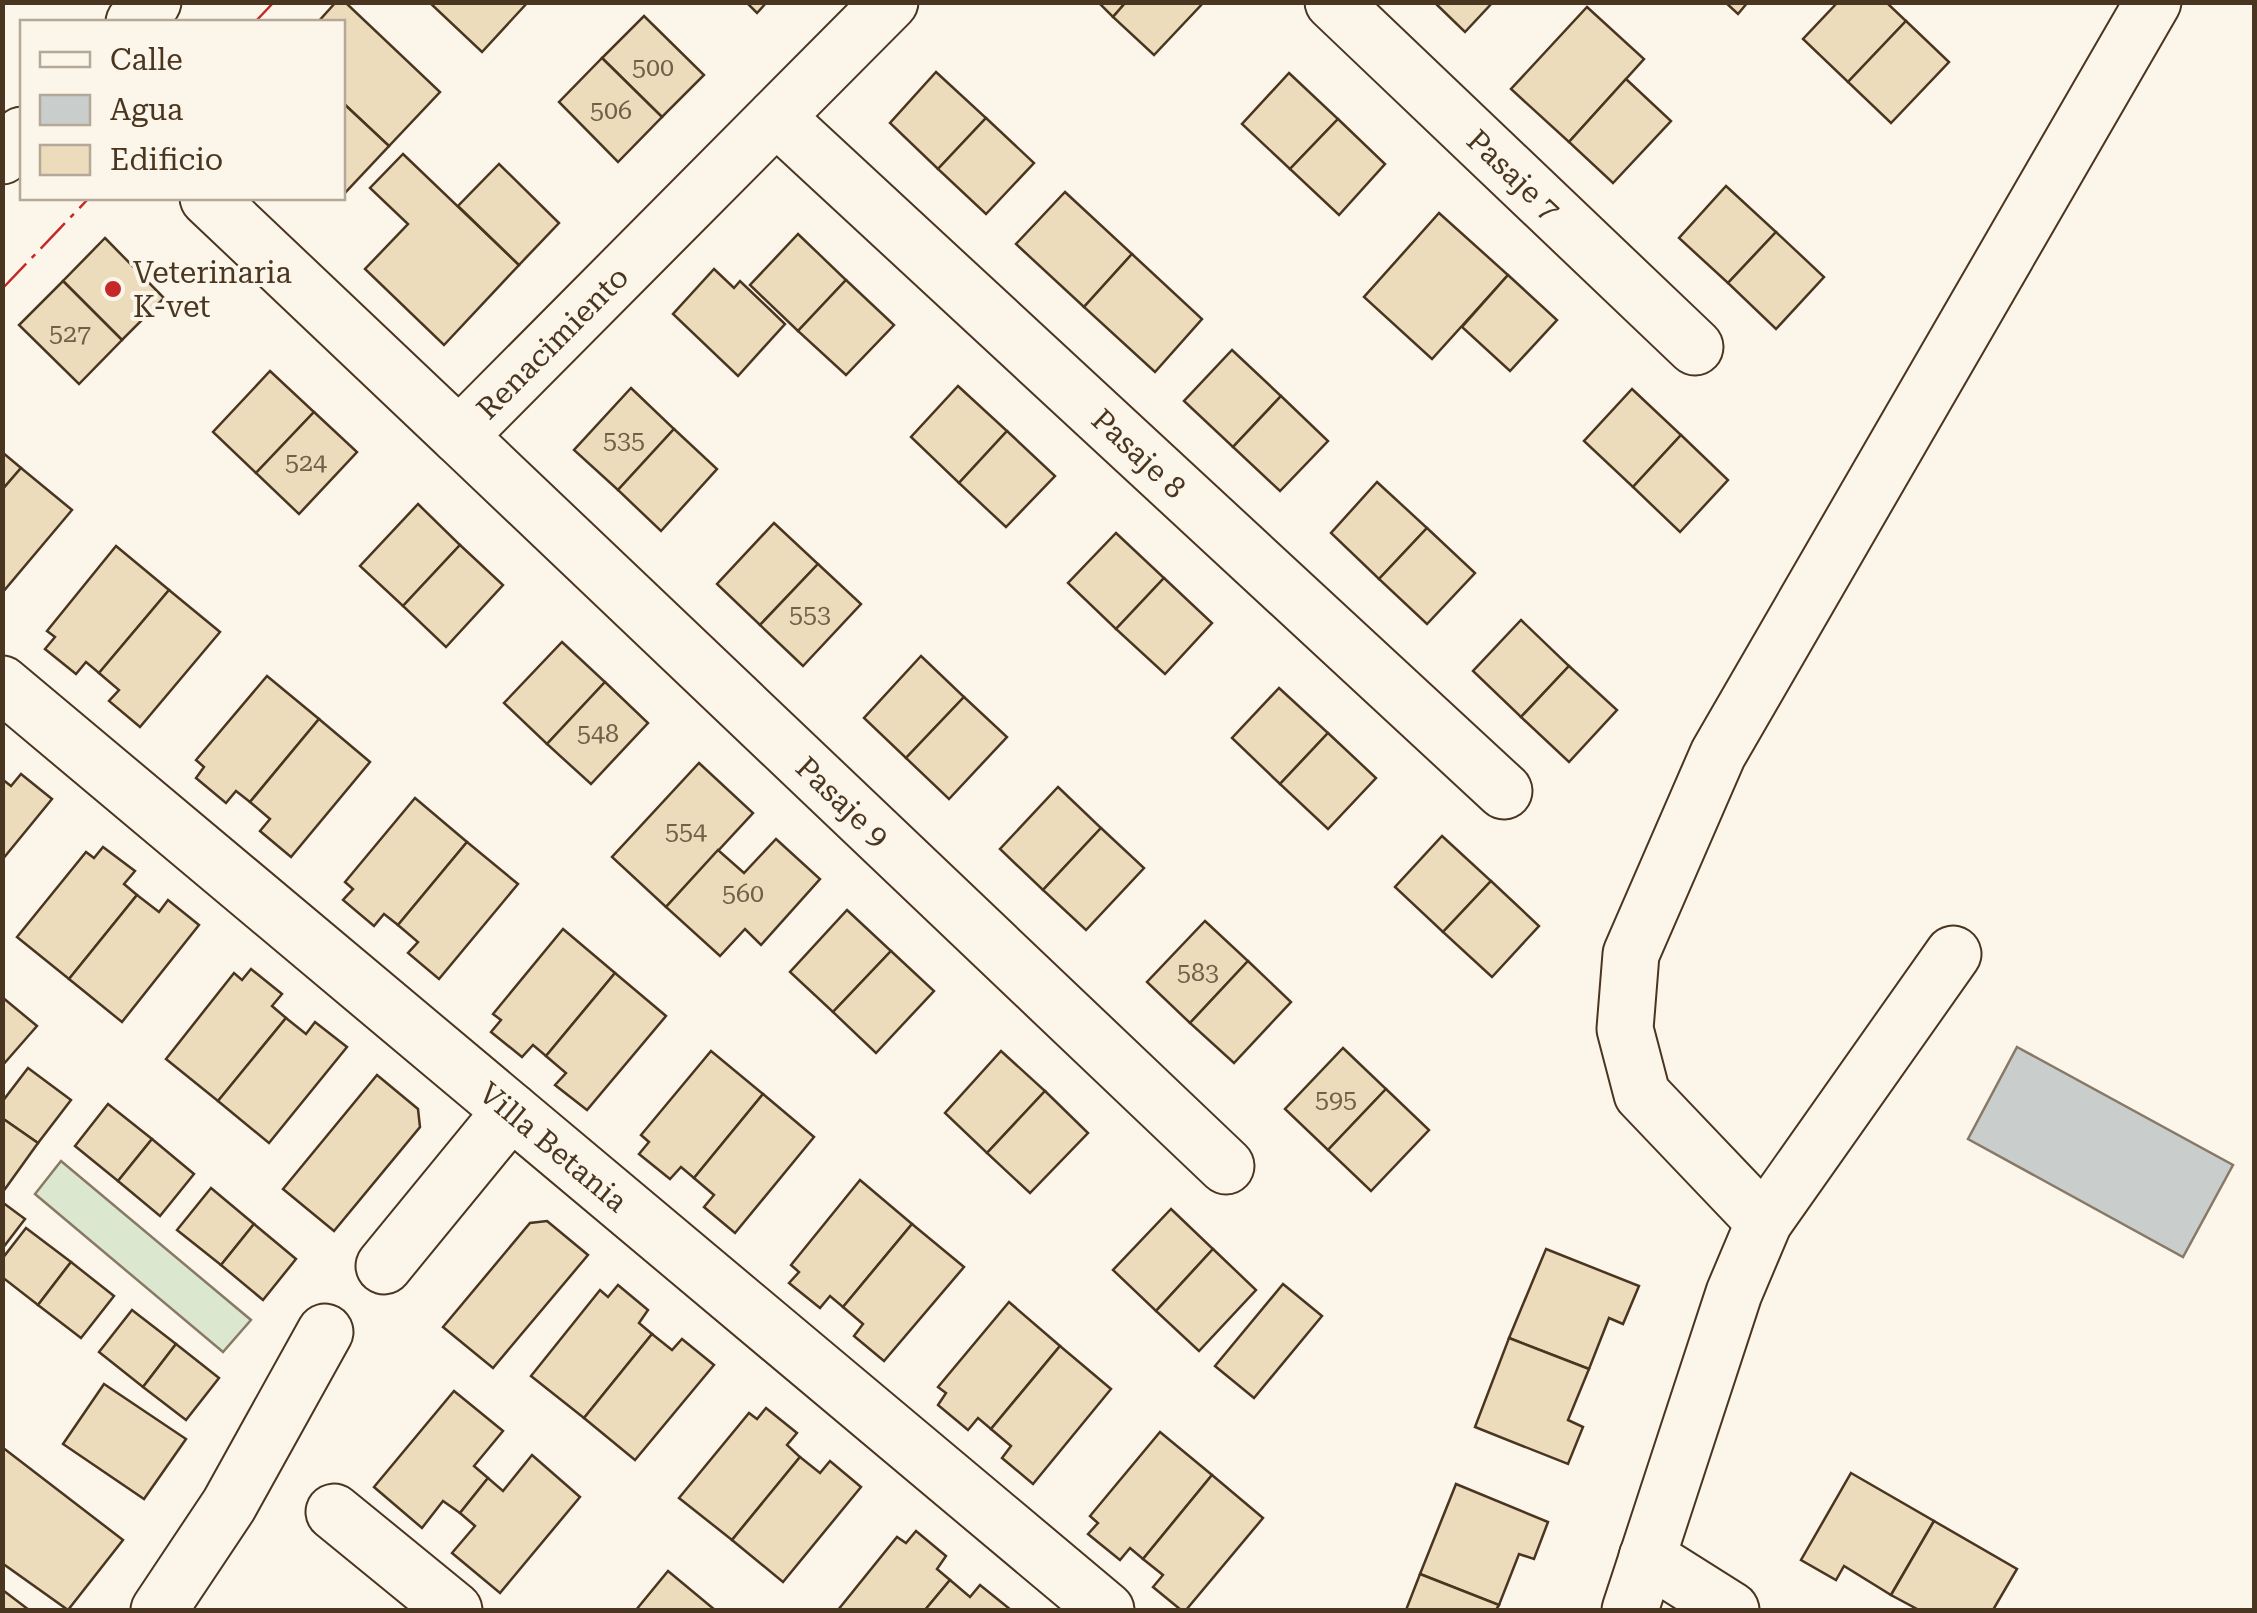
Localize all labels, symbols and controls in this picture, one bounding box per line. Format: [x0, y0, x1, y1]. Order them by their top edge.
legend [20, 20, 345, 200]
text: Calle [110, 42, 183, 77]
house number: 500 [632, 53, 674, 82]
text: Agua [110, 92, 183, 127]
house number: 506 [590, 96, 632, 125]
street label: Pasaje 7 [1460, 122, 1568, 227]
text: Edificio [110, 142, 223, 177]
place label: Veterinaria K-vet [133, 255, 292, 324]
street label: Renacimiento [469, 259, 635, 426]
marker: Veterinaria K-vet [102, 278, 124, 300]
house number: 527 [49, 319, 91, 348]
street label: Pasaje 8 [1085, 401, 1193, 505]
house number: 535 [603, 426, 645, 455]
house number: 524 [285, 448, 327, 477]
house number: 553 [789, 600, 831, 629]
house number: 548 [577, 719, 619, 748]
street label: Pasaje 9 [789, 749, 897, 854]
house number: 554 [665, 817, 707, 846]
house number: 560 [722, 879, 764, 908]
house number: 583 [1177, 958, 1219, 987]
street label: Villa Betania [473, 1075, 635, 1219]
house number: 595 [1315, 1085, 1357, 1114]

